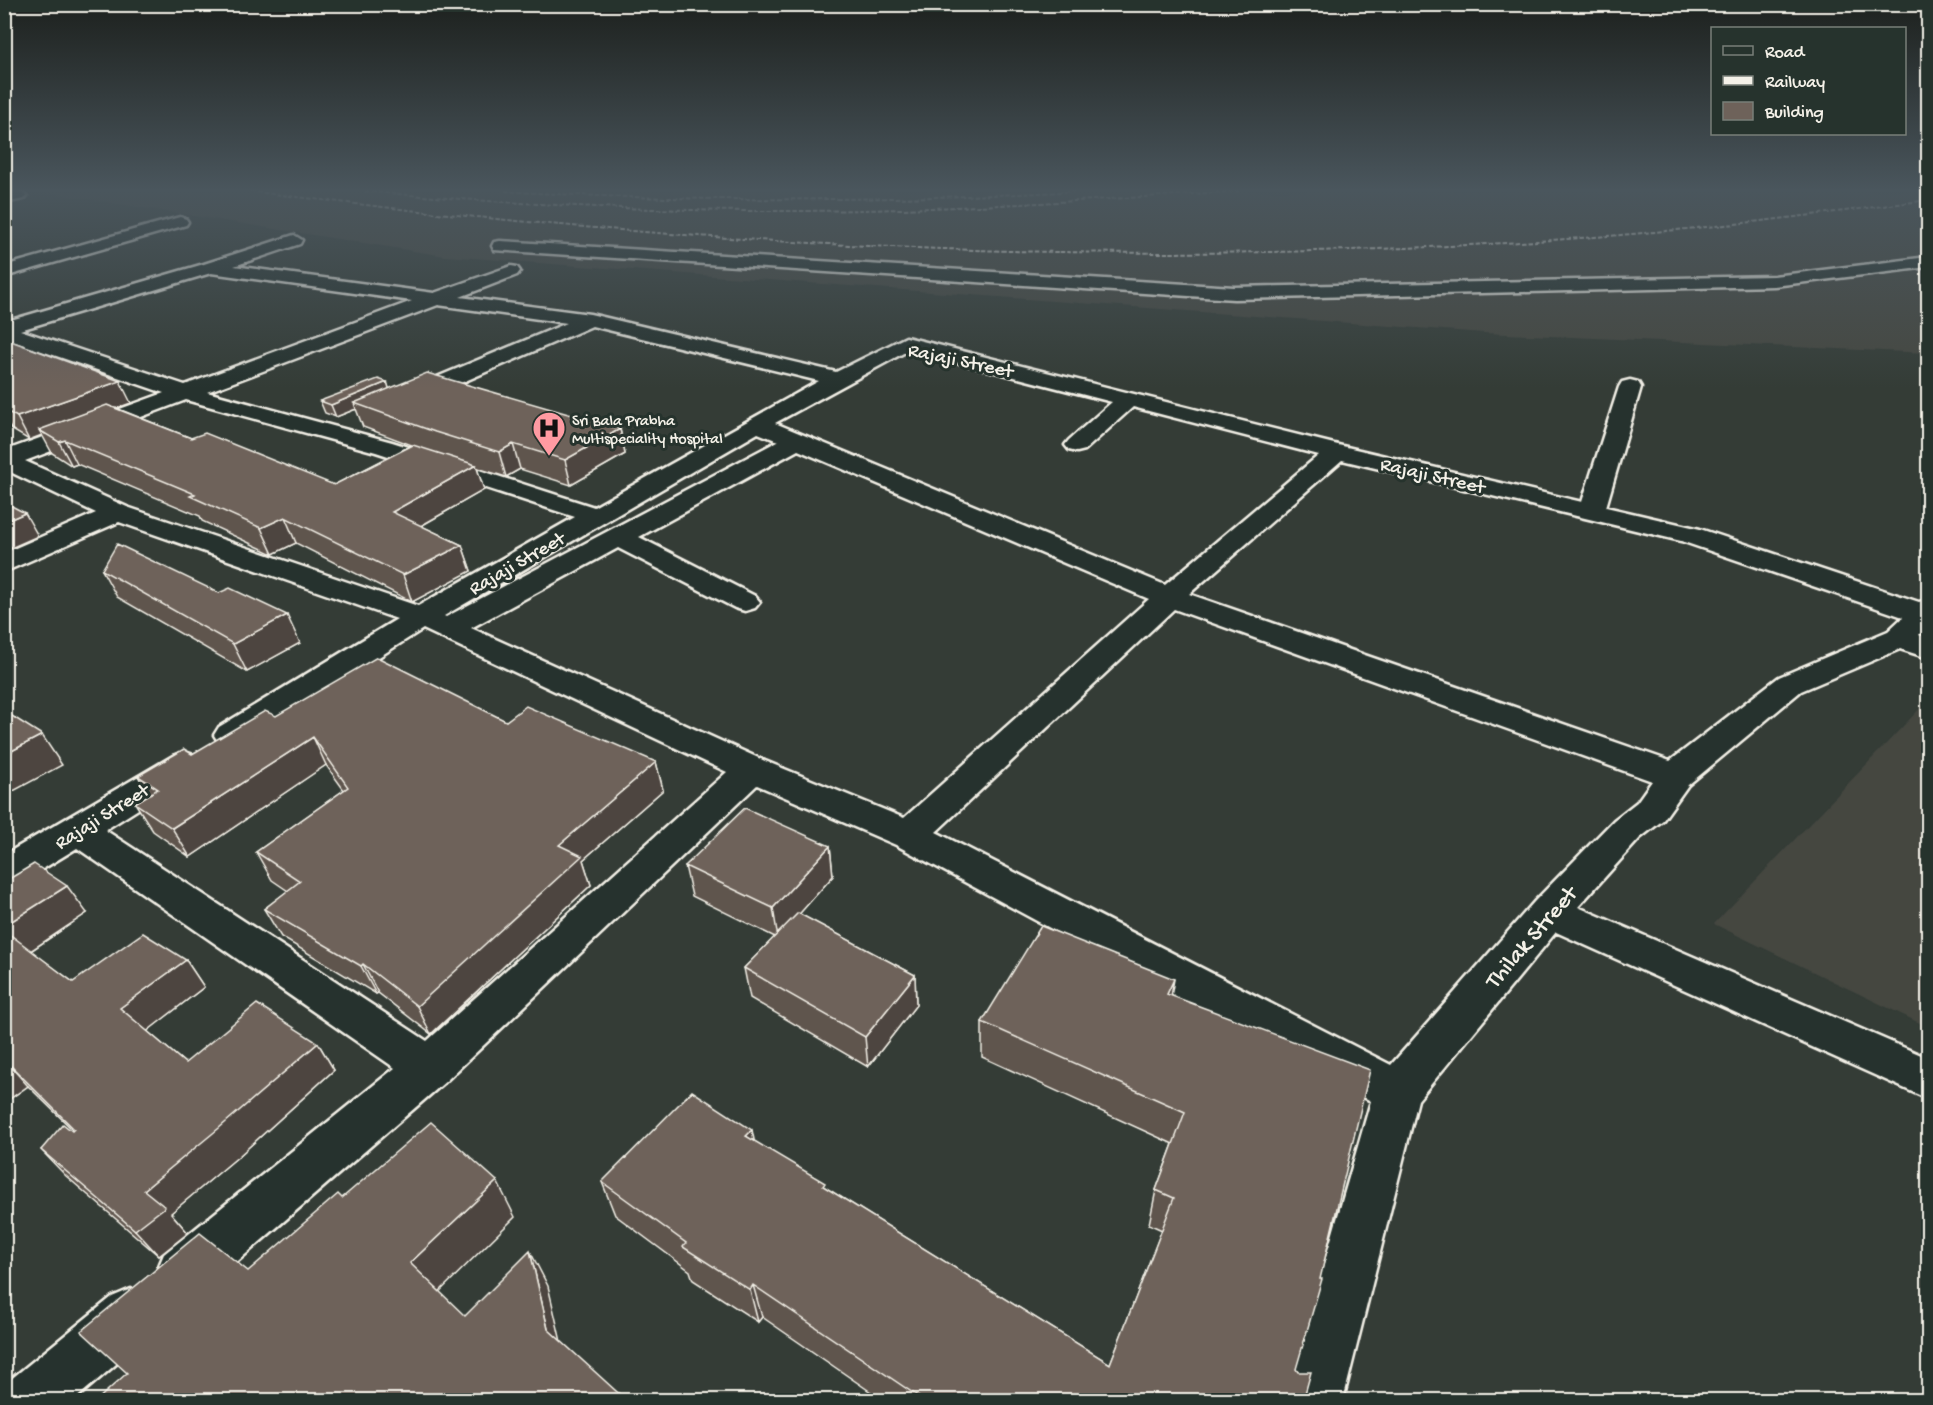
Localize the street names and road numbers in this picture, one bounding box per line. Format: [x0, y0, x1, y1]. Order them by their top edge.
street label: Rajaji Street [906, 340, 1017, 385]
street label: Rajaji Street [1378, 454, 1489, 501]
street label: Rajaji Street [466, 527, 571, 602]
street label: Rajaji Street [52, 779, 156, 856]
street label: Thilak Street [1479, 879, 1586, 997]

